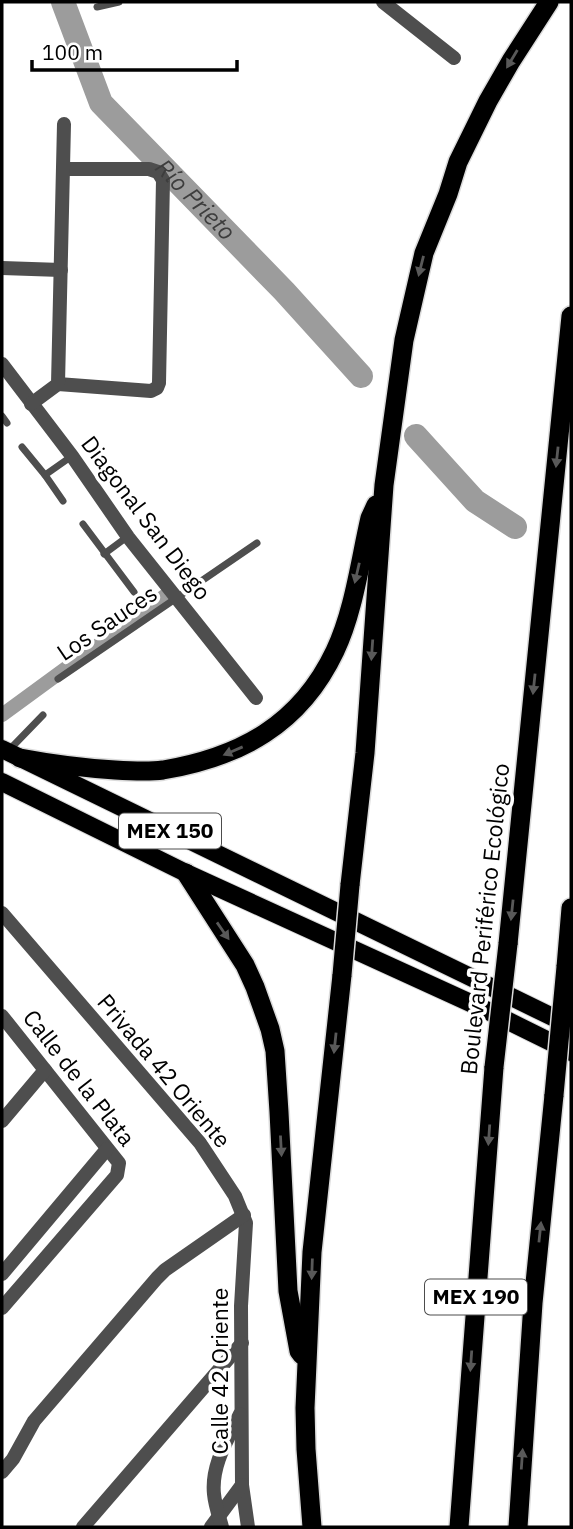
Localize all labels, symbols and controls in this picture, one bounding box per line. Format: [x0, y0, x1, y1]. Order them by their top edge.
scale bar [32, 28, 236, 72]
text: 100 m [42, 38, 103, 66]
one-way arrow [506, 49, 519, 68]
water label: Río Prieto [149, 151, 243, 247]
one-way arrow [415, 255, 426, 277]
street label: Diagonal San Diego [75, 429, 218, 606]
one-way arrow [551, 446, 562, 468]
one-way arrow [352, 562, 363, 584]
street label: Los Sauces [50, 578, 162, 667]
one-way arrow [366, 640, 377, 662]
one-way arrow [529, 673, 540, 695]
one-way arrow [222, 745, 243, 756]
street label: Boulevard Periférico Ecológico [453, 762, 515, 1076]
road number: MEX 150 [119, 814, 221, 848]
one-way arrow [506, 899, 517, 921]
one-way arrow [216, 922, 230, 940]
street label: Privada 42 Oriente [92, 987, 238, 1154]
street label: Calle de la Plata [17, 1003, 142, 1152]
one-way arrow [329, 1032, 340, 1054]
one-way arrow [483, 1124, 494, 1146]
one-way arrow [276, 1135, 287, 1157]
one-way arrow [535, 1221, 546, 1243]
one-way arrow [306, 1258, 317, 1280]
road number: MEX 190 [425, 1280, 527, 1314]
street label: Calle 42 Oriente [204, 1288, 234, 1454]
one-way arrow [465, 1351, 476, 1373]
one-way arrow [517, 1448, 528, 1470]

